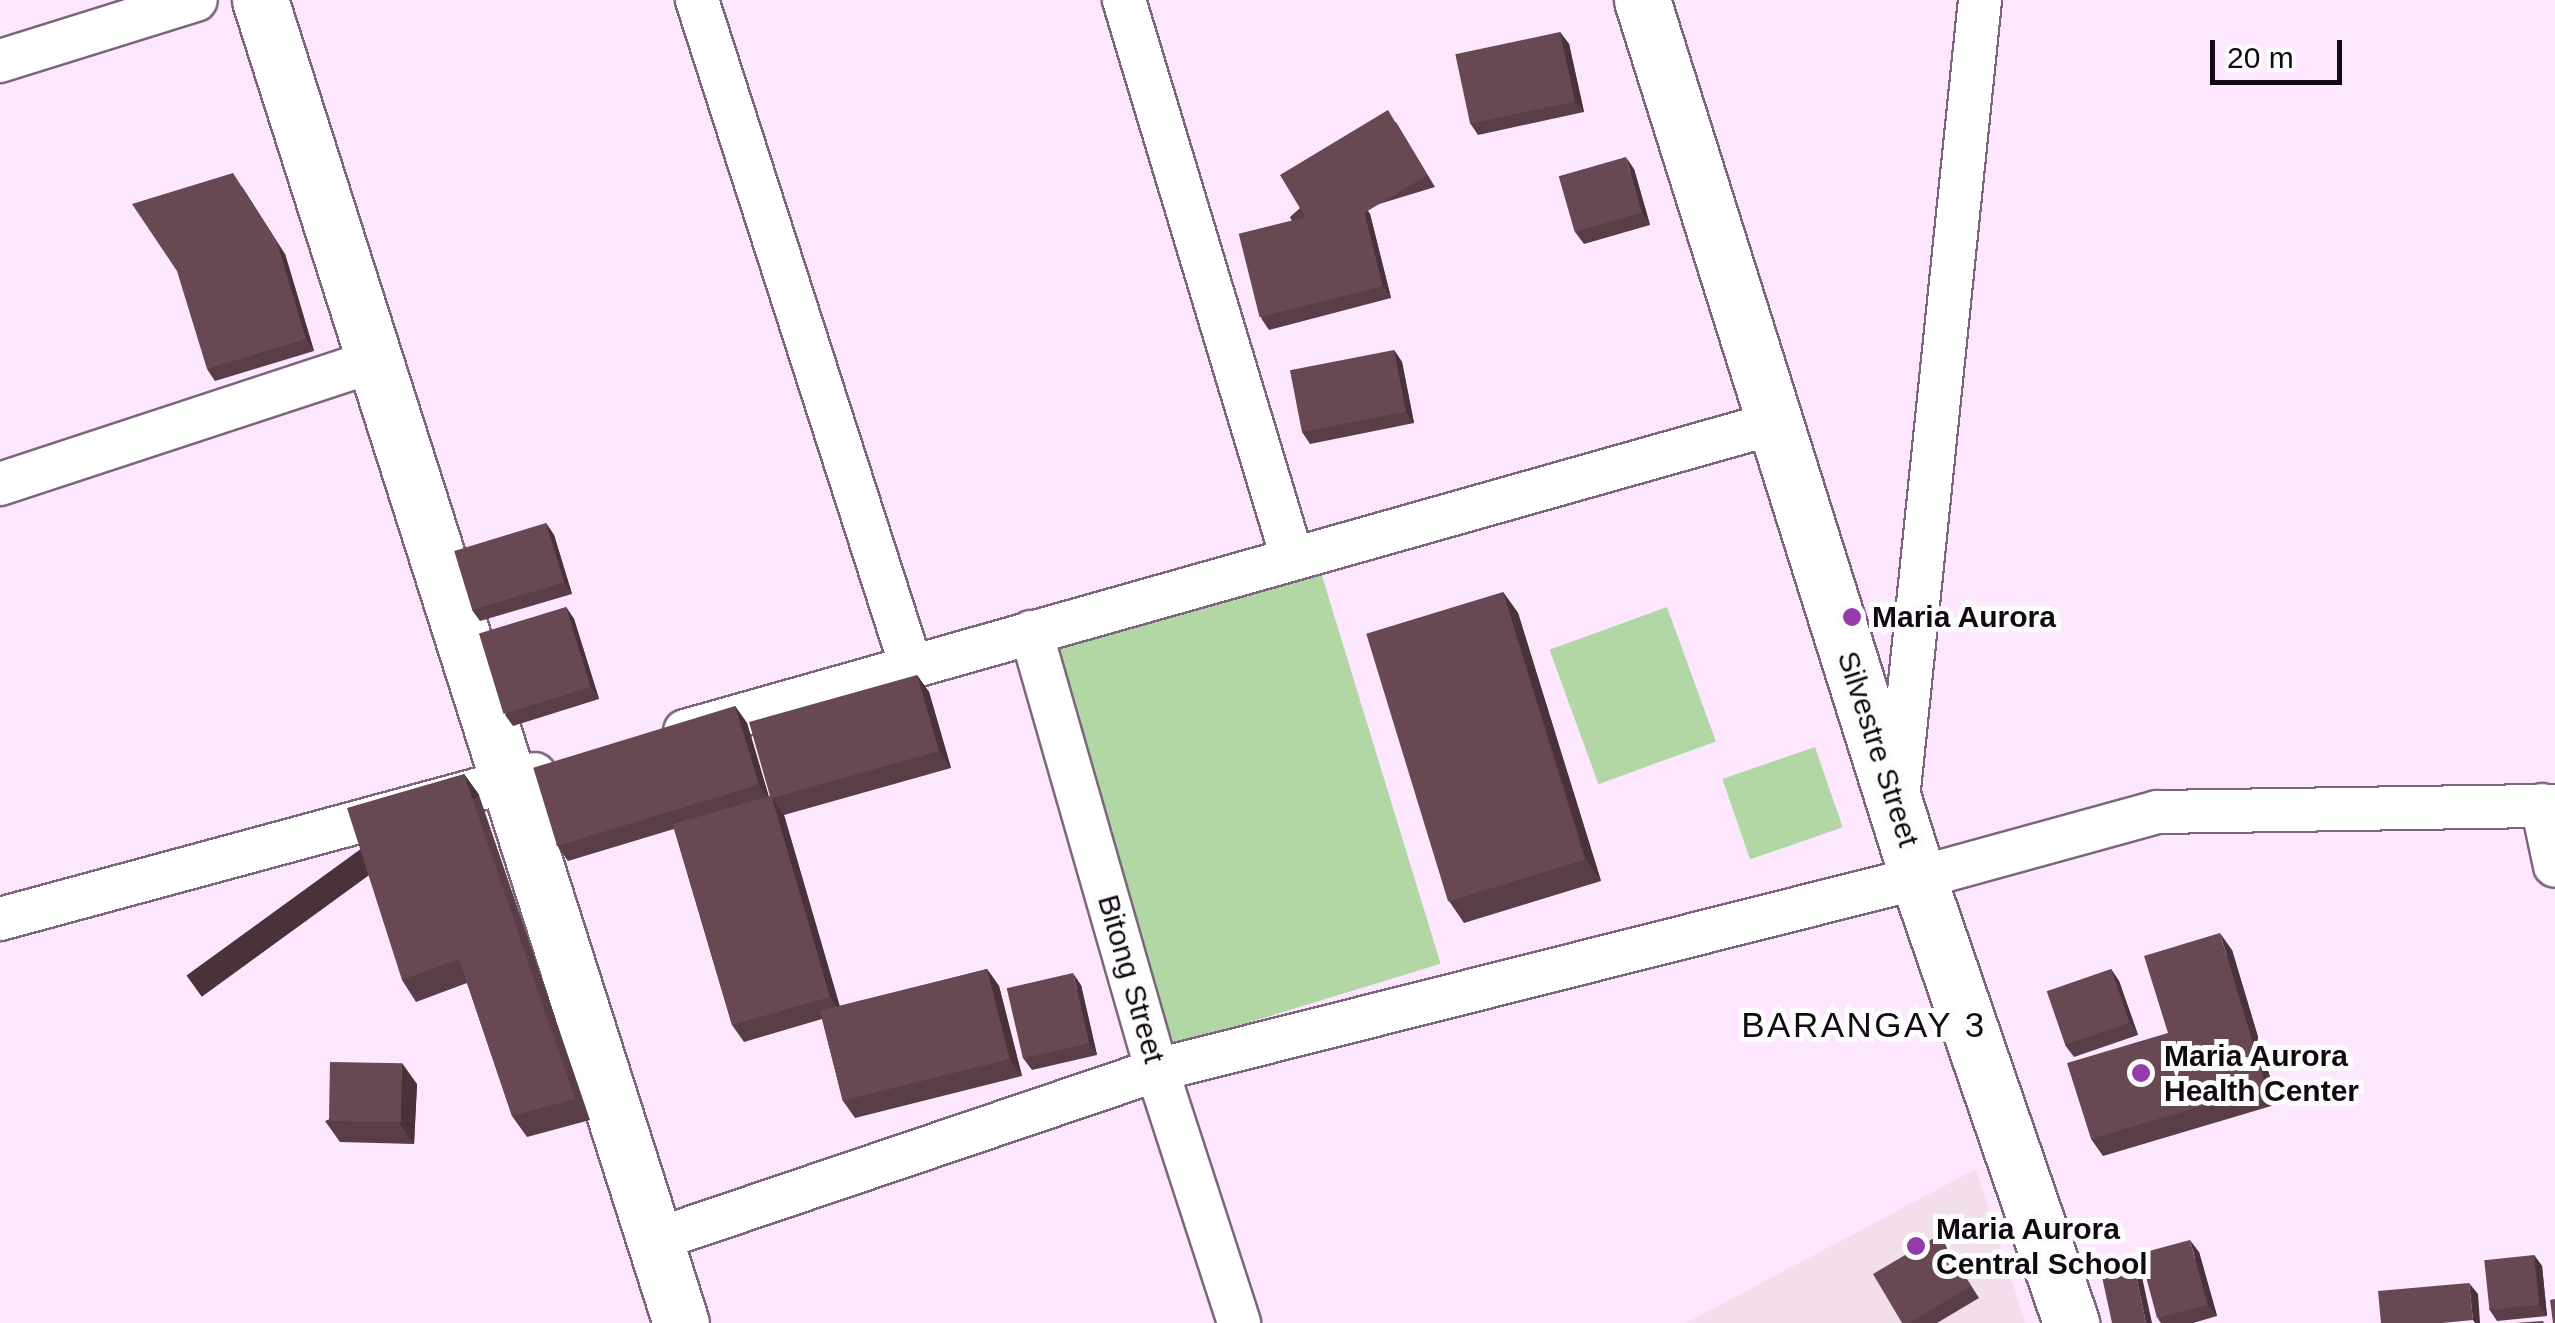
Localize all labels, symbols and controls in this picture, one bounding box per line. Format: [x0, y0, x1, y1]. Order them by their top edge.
scale bar [2215, 20, 2348, 82]
text: 20 m [2227, 41, 2294, 74]
place label: Maria Aurora [1872, 599, 2057, 635]
marker: Maria Aurora [1841, 606, 1863, 628]
street label: Silvestre Street [1829, 647, 1927, 851]
street label: Bitong Street [1090, 891, 1172, 1067]
district label: BARANGAY 3 [1741, 1004, 1987, 1046]
place label: Maria Aurora Health Center [2164, 1038, 2359, 1108]
marker: Maria Aurora Health Center [2128, 1060, 2154, 1086]
place label: Maria Aurora Central School [1936, 1211, 2148, 1282]
marker: Maria Aurora Central School [1905, 1235, 1927, 1257]

